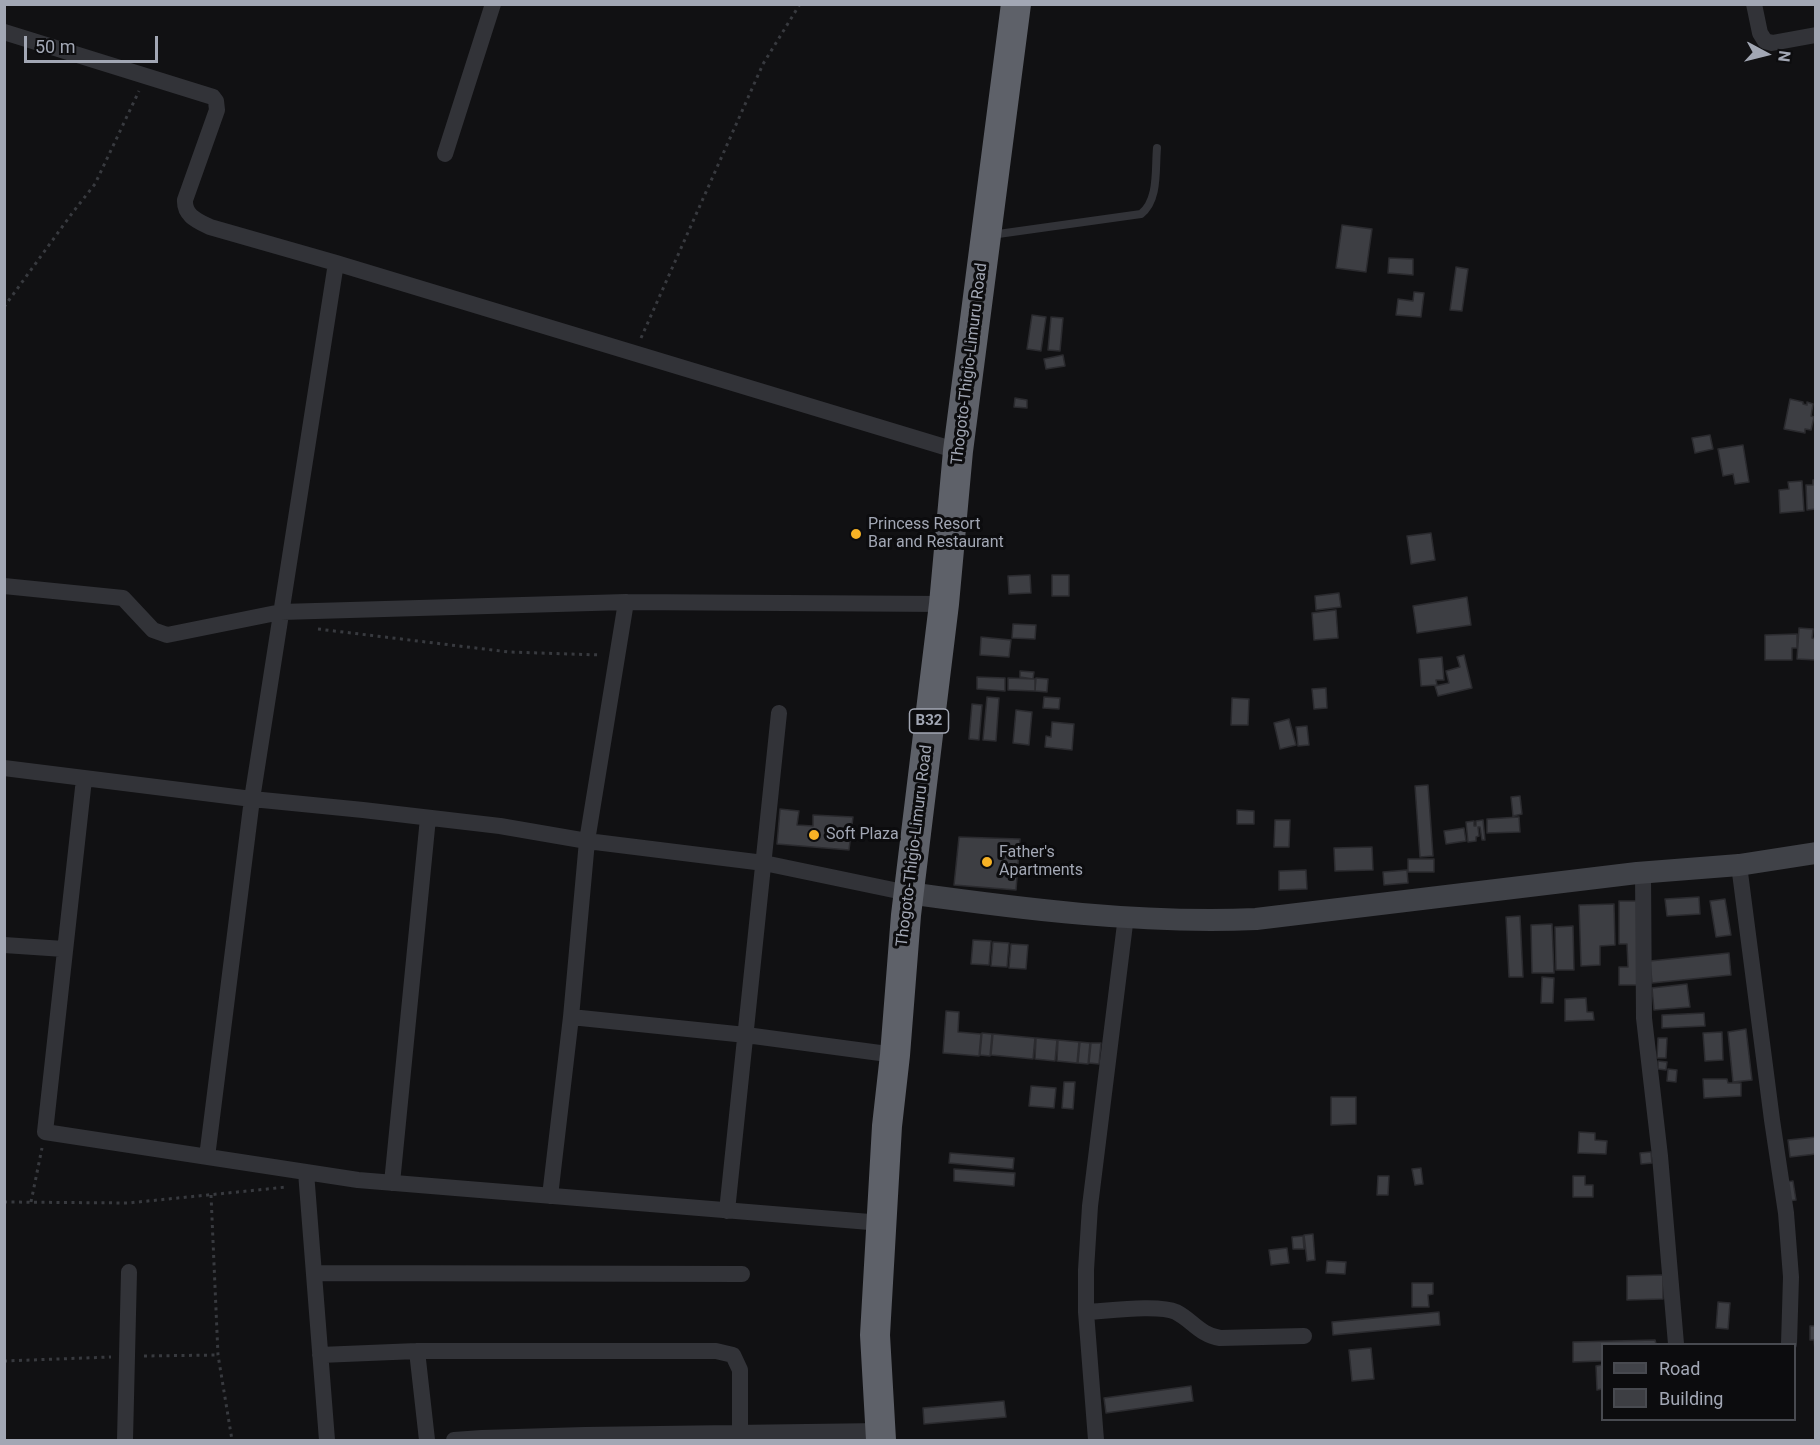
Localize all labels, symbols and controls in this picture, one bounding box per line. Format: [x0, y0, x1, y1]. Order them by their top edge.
scale bar [27, 24, 160, 62]
north arrow [1736, 24, 1796, 84]
text: 50 m [35, 36, 75, 57]
text: N [1774, 49, 1794, 63]
street label: Thogoto-Thigio-Limuru Road [948, 262, 992, 466]
place label: Princess Resort Bar and Restaurant [868, 515, 1004, 553]
marker: Princess Resort Bar and Restaurant [849, 527, 863, 541]
road number: B32 [910, 709, 948, 733]
street label: Thogoto-Thigio-Limuru Road [893, 744, 937, 948]
place label: Soft Plaza [826, 825, 899, 845]
marker: Soft Plaza [807, 828, 821, 842]
place label: Father's Apartments [999, 843, 1083, 881]
marker: Father's Apartments [980, 855, 994, 869]
legend [1601, 1343, 1796, 1421]
text: Road [1659, 1358, 1700, 1379]
text: Building [1659, 1388, 1723, 1409]

